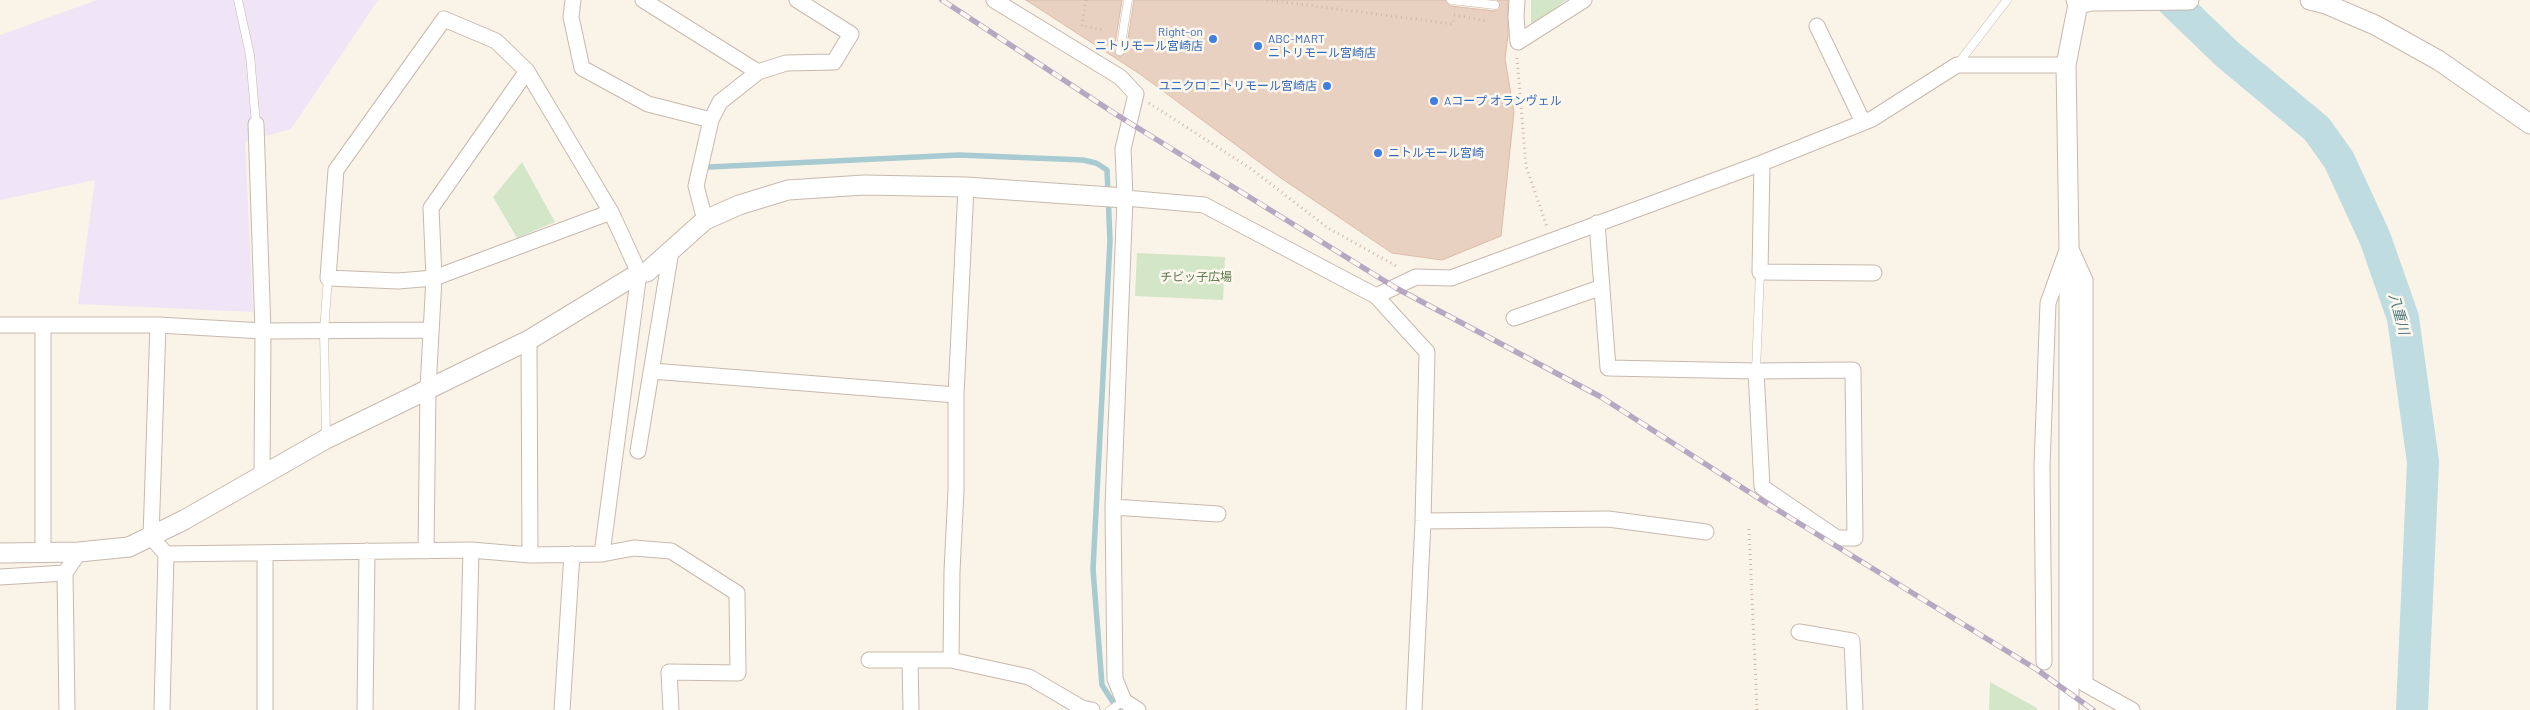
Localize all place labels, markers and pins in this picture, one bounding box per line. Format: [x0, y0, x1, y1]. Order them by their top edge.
place label: Right-on ニトリモール宮崎店 [1095, 25, 1203, 53]
place label: ABC-MART ニトリモール宮崎店 [1268, 32, 1376, 60]
marker: Right-on ニトリモール宮崎店 [1207, 33, 1219, 45]
marker: ABC-MART ニトリモール宮崎店 [1252, 40, 1264, 52]
place label: ユニクロ ニトリモール宮崎店 [1159, 79, 1317, 93]
marker: ユニクロ ニトリモール宮崎店 [1321, 80, 1333, 92]
place label: Aコープ オランヴェル [1444, 94, 1562, 108]
marker: Aコープ オランヴェル [1428, 95, 1440, 107]
place label: ニトルモール宮崎 [1388, 146, 1484, 160]
marker: ニトルモール宮崎 [1372, 147, 1384, 159]

